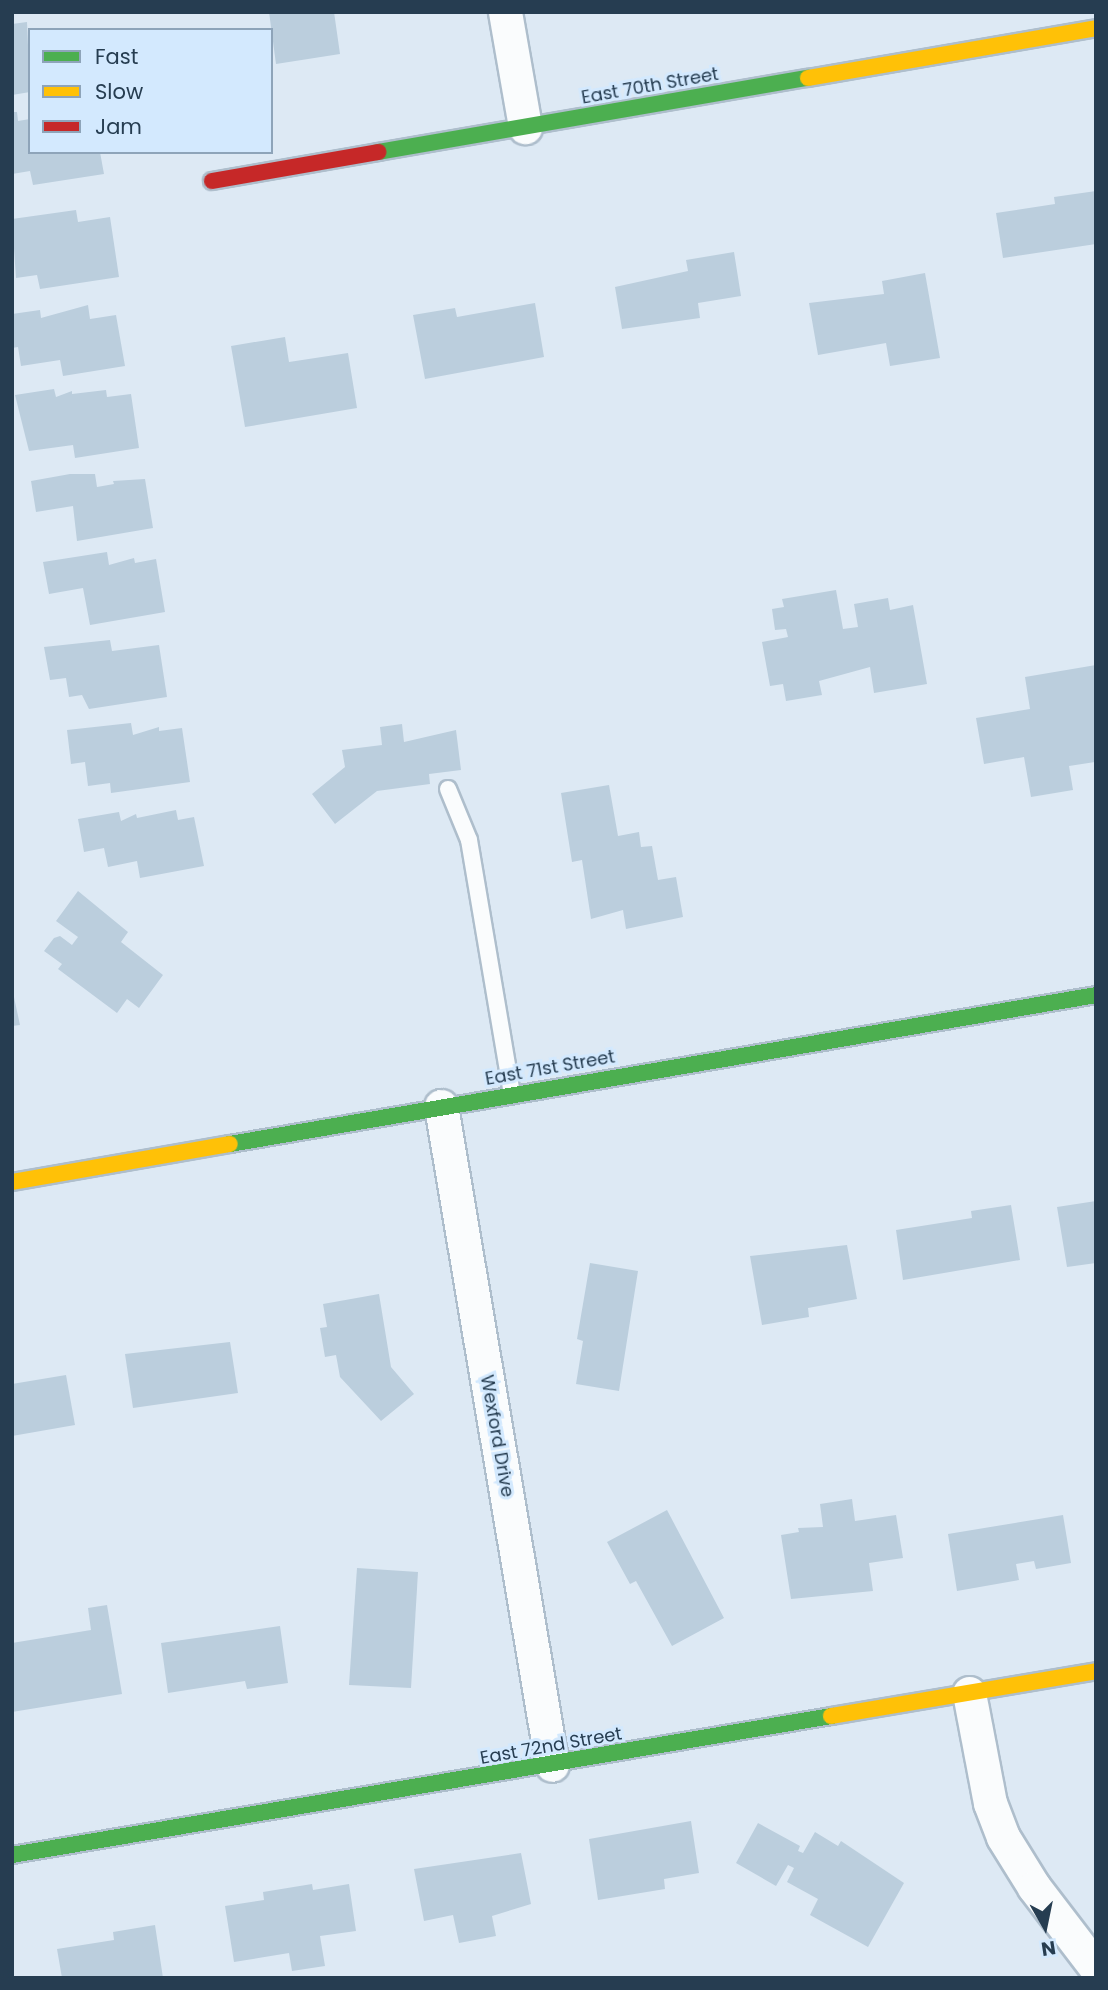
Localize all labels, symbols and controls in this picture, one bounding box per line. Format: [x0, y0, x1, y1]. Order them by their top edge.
legend [28, 28, 273, 154]
text: Fast [95, 42, 138, 71]
street label: East 70th Street [580, 63, 720, 109]
text: Slow [95, 77, 143, 106]
text: Jam [95, 112, 142, 141]
street label: East 71st Street [484, 1046, 616, 1090]
street label: Wexford Drive [476, 1373, 518, 1499]
street label: East 72nd Street [478, 1723, 624, 1769]
north arrow [1010, 1892, 1080, 1962]
text: N [1039, 1934, 1058, 1963]

